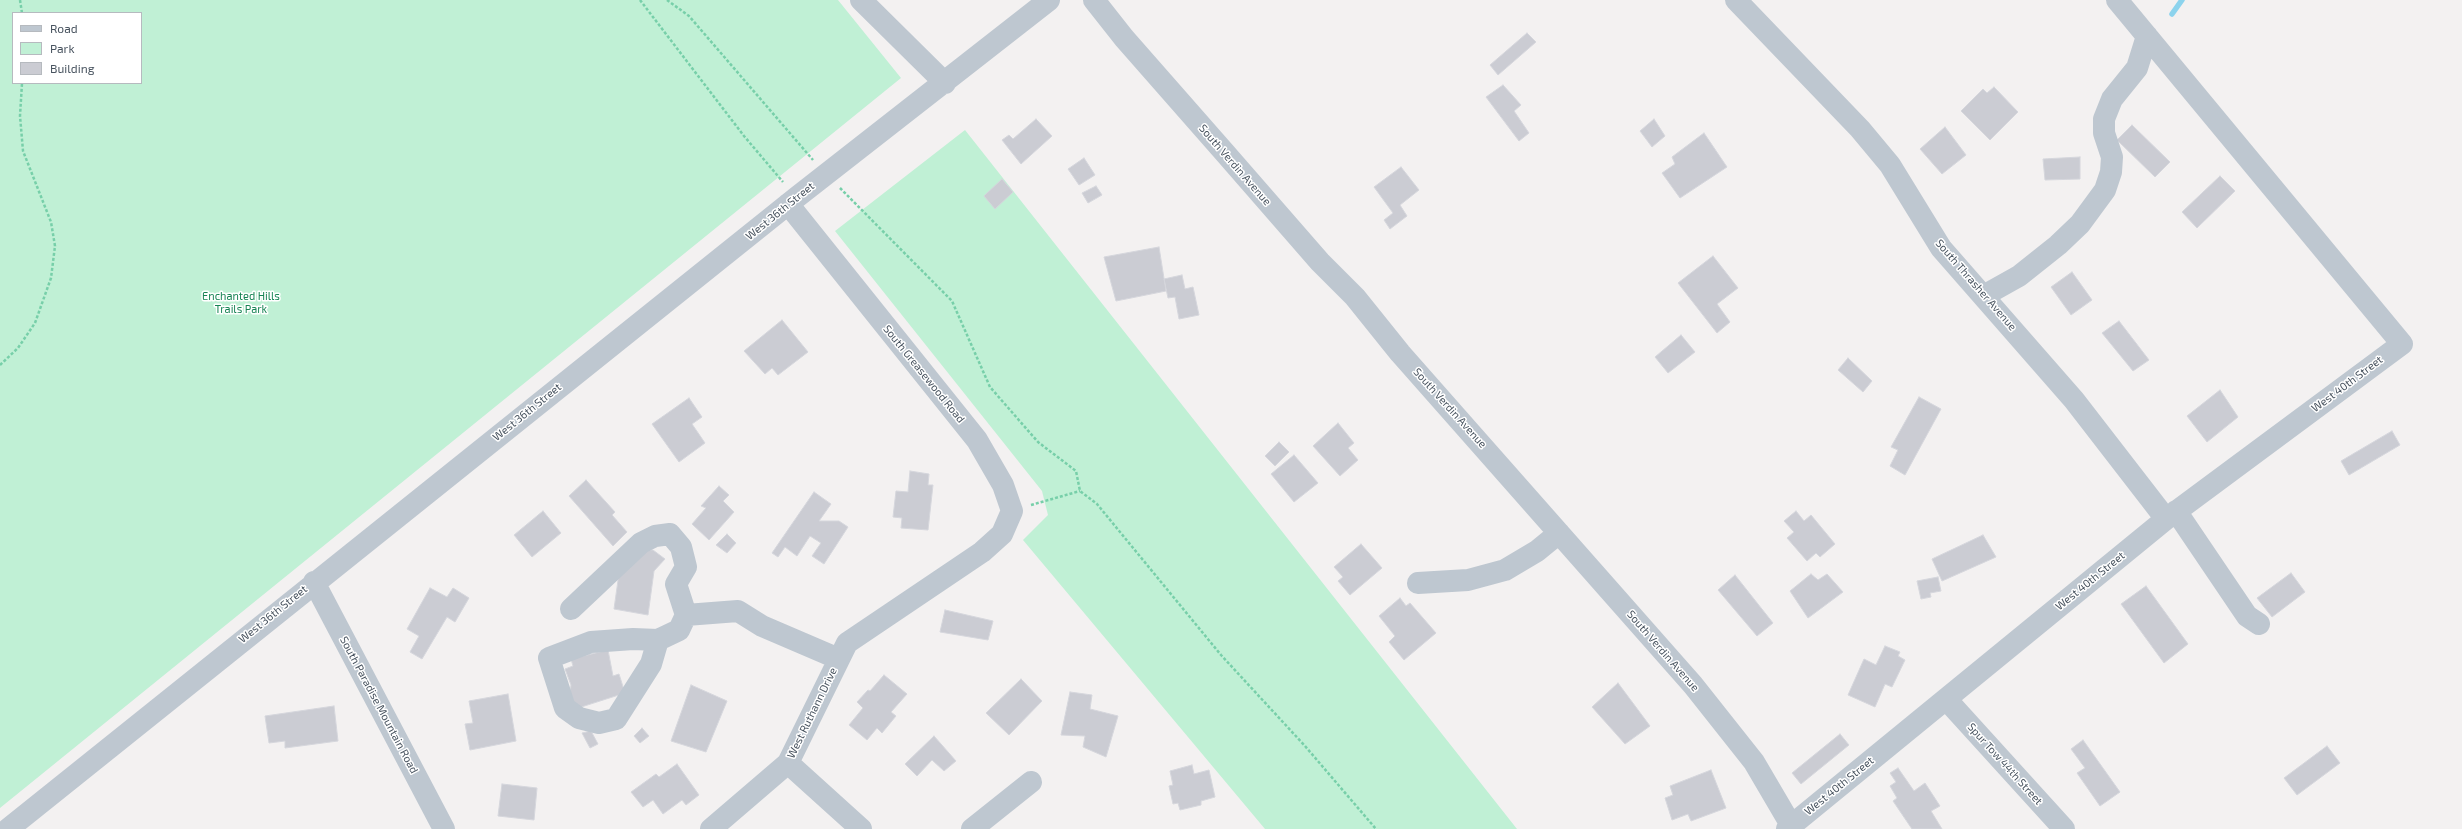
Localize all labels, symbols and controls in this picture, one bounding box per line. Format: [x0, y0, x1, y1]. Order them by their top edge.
legend [12, 12, 142, 84]
text: Road [50, 21, 78, 35]
text: Park [50, 41, 75, 55]
text: Building [50, 61, 94, 75]
street label: South Verdin Avenue [1196, 122, 1274, 208]
street label: West 36th Street [743, 179, 817, 243]
street label: South Thrasher Avenue [1933, 237, 2019, 333]
park label: Enchanted Hills Trails Park [202, 289, 280, 315]
street label: South Greasewood Road [880, 322, 968, 426]
street label: West 40th Street [2309, 353, 2385, 415]
street label: South Verdin Avenue [1411, 365, 1489, 451]
street label: West 36th Street [490, 380, 564, 444]
street label: West 40th Street [2053, 549, 2127, 613]
street label: West 36th Street [236, 582, 310, 646]
street label: South Verdin Avenue [1624, 608, 1702, 694]
street label: South Paradise Mountain Road [337, 634, 421, 776]
street label: West Ruthann Drive [784, 665, 840, 761]
street label: Spur Tow 44th Street [1965, 720, 2045, 808]
street label: West 40th Street [1802, 754, 1876, 818]

